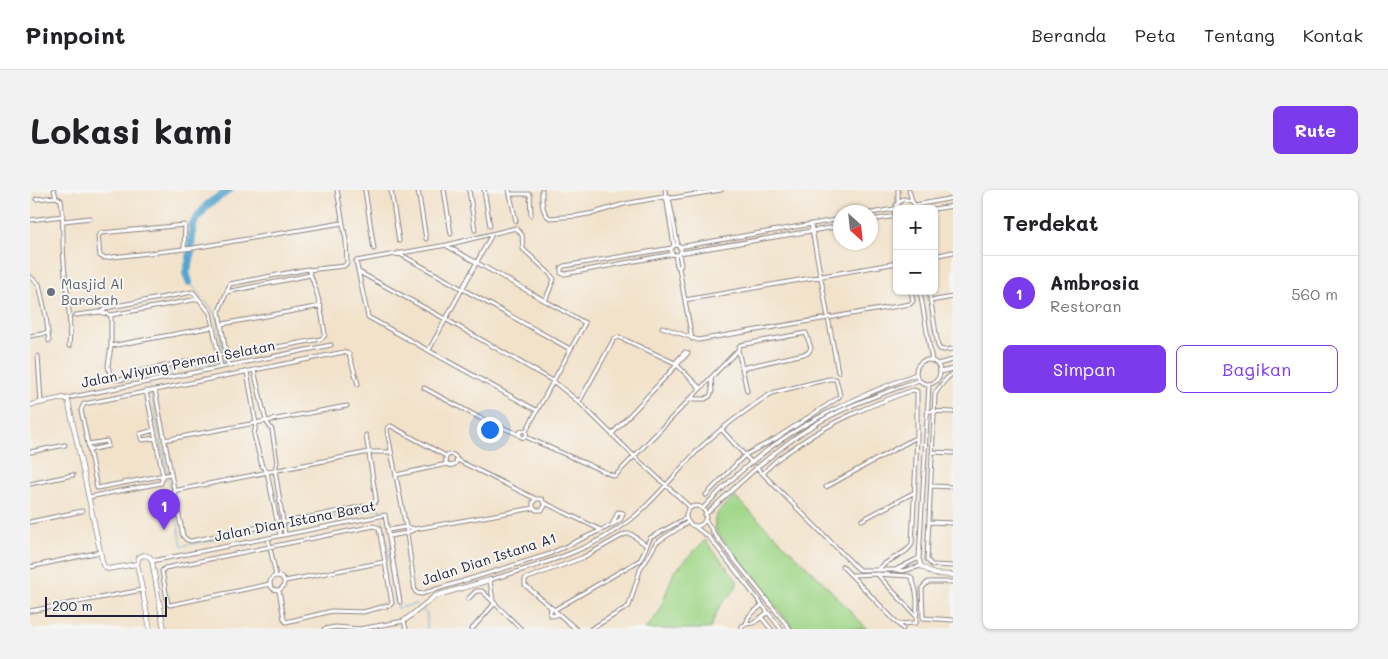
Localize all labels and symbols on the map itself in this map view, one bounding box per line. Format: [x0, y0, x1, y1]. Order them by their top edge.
north arrow [833, 205, 878, 250]
place label: Masjid Al Barokah [61, 274, 123, 309]
marker: Masjid Al Barokah [45, 286, 57, 298]
street label: Jalan Wiyung Permai Selatan [79, 335, 276, 392]
your location [477, 417, 503, 443]
pin: 1 [148, 489, 180, 530]
street label: Jalan Dian Istana Barat [213, 496, 377, 545]
street label: Jalan Dian Istana A1 [419, 528, 559, 589]
scale bar [45, 594, 168, 617]

